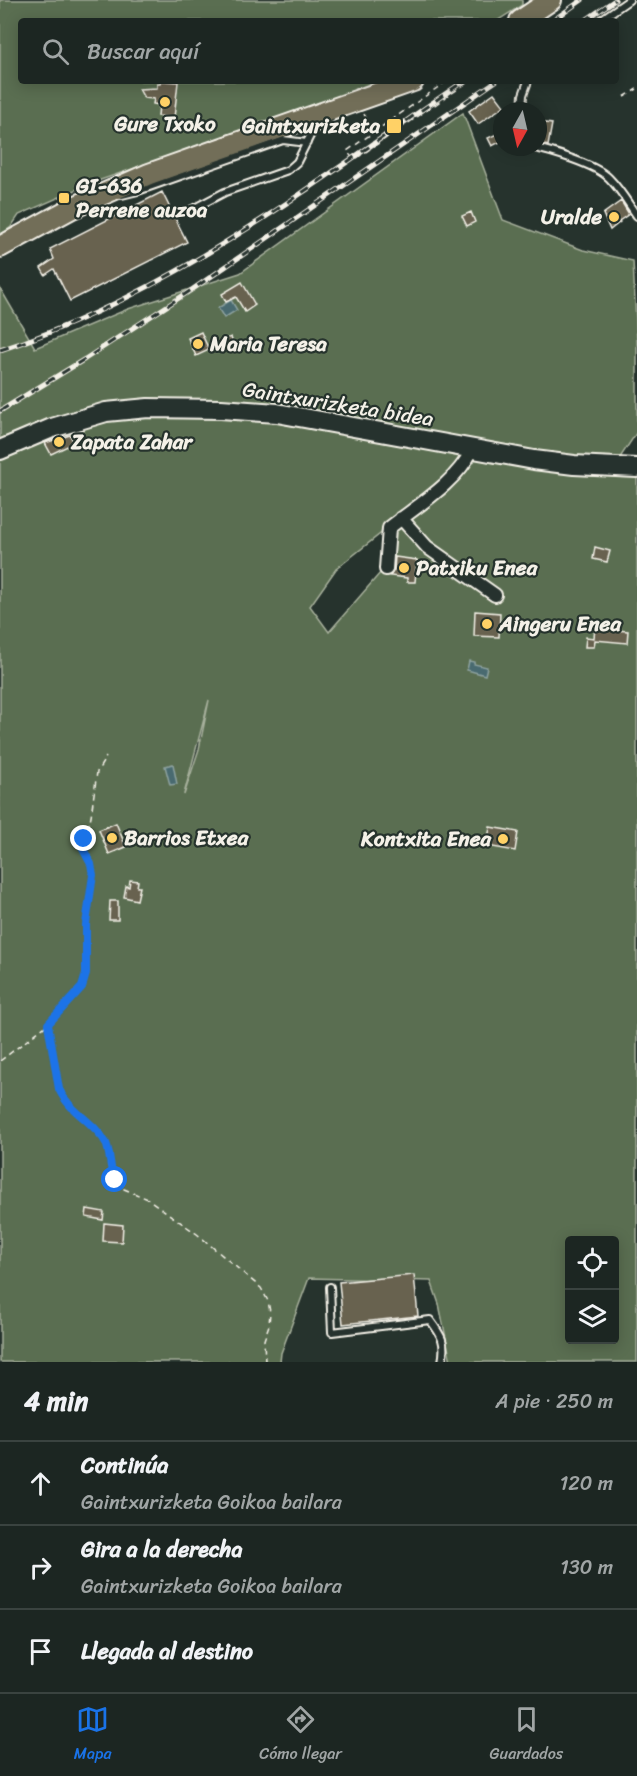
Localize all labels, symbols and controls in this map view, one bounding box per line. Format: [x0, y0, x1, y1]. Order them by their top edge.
search box [18, 18, 619, 84]
text: Buscar aquí [87, 32, 199, 71]
icon: search [39, 35, 72, 68]
marker: Gure Txoko [158, 95, 172, 109]
north arrow [493, 102, 547, 156]
place label: Gure Txoko [113, 105, 216, 143]
place label: Gaintxurizketa [241, 107, 380, 145]
marker: Gaintxurizketa [385, 117, 403, 135]
place label: GI-636 Perrene auzoa [75, 167, 208, 229]
marker: GI-636 Perrene auzoa [57, 191, 71, 205]
place label: Uralde [541, 198, 602, 236]
marker: Uralde [607, 210, 621, 224]
place label: Maria Teresa [209, 325, 327, 363]
marker: Maria Teresa [191, 337, 205, 351]
street label: Gaintxurizketa bidea [240, 370, 437, 438]
place label: Zapata Zahar [70, 423, 194, 461]
marker: Zapata Zahar [52, 435, 66, 449]
place label: Patxiku Enea [416, 549, 539, 587]
marker: Patxiku Enea [397, 561, 411, 575]
place label: Aingeru Enea [498, 605, 622, 643]
marker: Aingeru Enea [480, 617, 494, 631]
place label: Barrios Etxea [124, 819, 250, 857]
place label: Kontxita Enea [360, 820, 492, 858]
route end [70, 825, 96, 851]
marker: Barrios Etxea [105, 831, 119, 845]
marker: Kontxita Enea [496, 832, 510, 846]
route start [101, 1166, 127, 1192]
map controls [565, 1236, 619, 1344]
button: locate [565, 1236, 619, 1290]
button: layers [565, 1290, 619, 1344]
text: 4 min [24, 1378, 88, 1424]
text: A pie · 250 m [496, 1384, 613, 1419]
text: Continúa [81, 1446, 168, 1485]
text: 120 m [560, 1466, 613, 1501]
icon: ahead [24, 1467, 57, 1500]
text: Gaintxurizketa Goikoa bailara [81, 1485, 342, 1520]
text: Gira a la derecha [81, 1530, 242, 1569]
text: 130 m [560, 1550, 613, 1585]
icon: right [24, 1551, 57, 1584]
text: Gaintxurizketa Goikoa bailara [81, 1569, 342, 1604]
text: Llegada al destino [81, 1632, 253, 1671]
icon: arrive [24, 1635, 57, 1668]
tab: Mapa [74, 1703, 111, 1768]
tab: Cómo llegar [259, 1703, 342, 1768]
tab: Guardados [490, 1703, 563, 1768]

